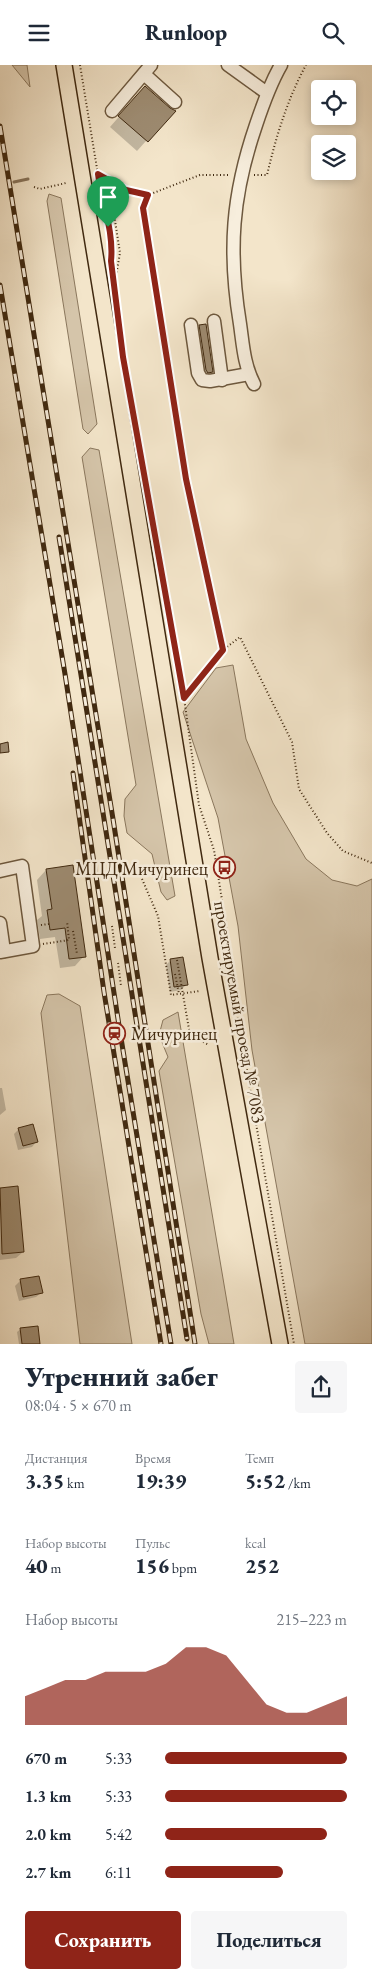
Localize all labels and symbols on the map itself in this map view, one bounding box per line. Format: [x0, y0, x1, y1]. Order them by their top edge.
pin [87, 176, 129, 227]
bus stop icon: МЦД Мичуринец [212, 856, 236, 880]
place label: МЦД Мичуринец [75, 857, 209, 880]
street label: проектируемый проезд № 7083 [209, 899, 271, 1125]
station icon: Мичуринец [103, 1021, 127, 1045]
place label: Мичуринец [131, 1022, 218, 1045]

